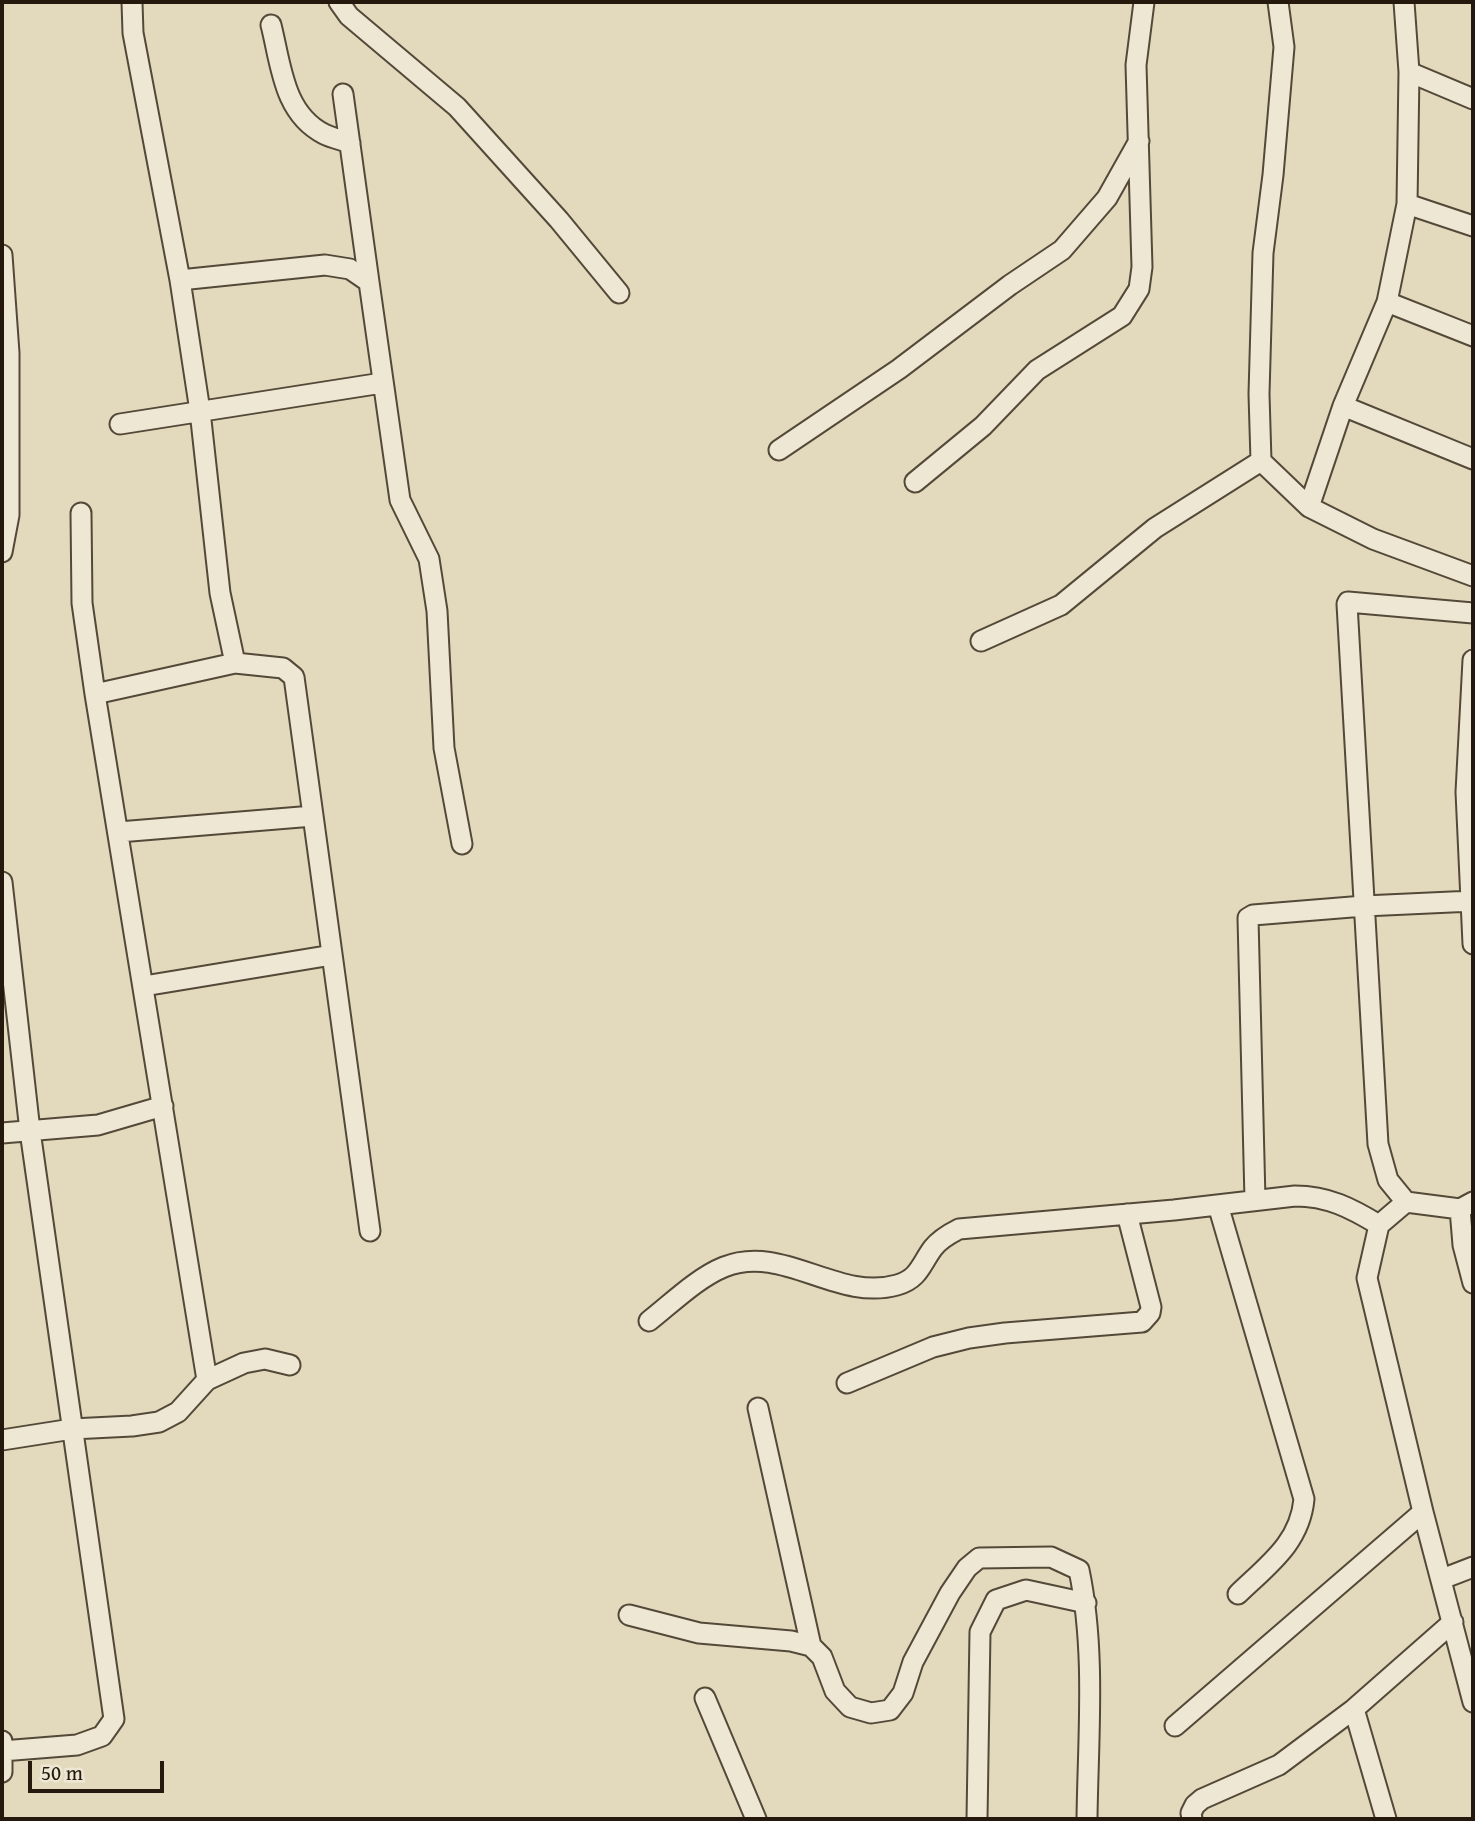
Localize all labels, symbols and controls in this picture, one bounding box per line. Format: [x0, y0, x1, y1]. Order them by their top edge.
scale bar [32, 1748, 168, 1792]
text: 50 m [41, 1757, 83, 1788]

